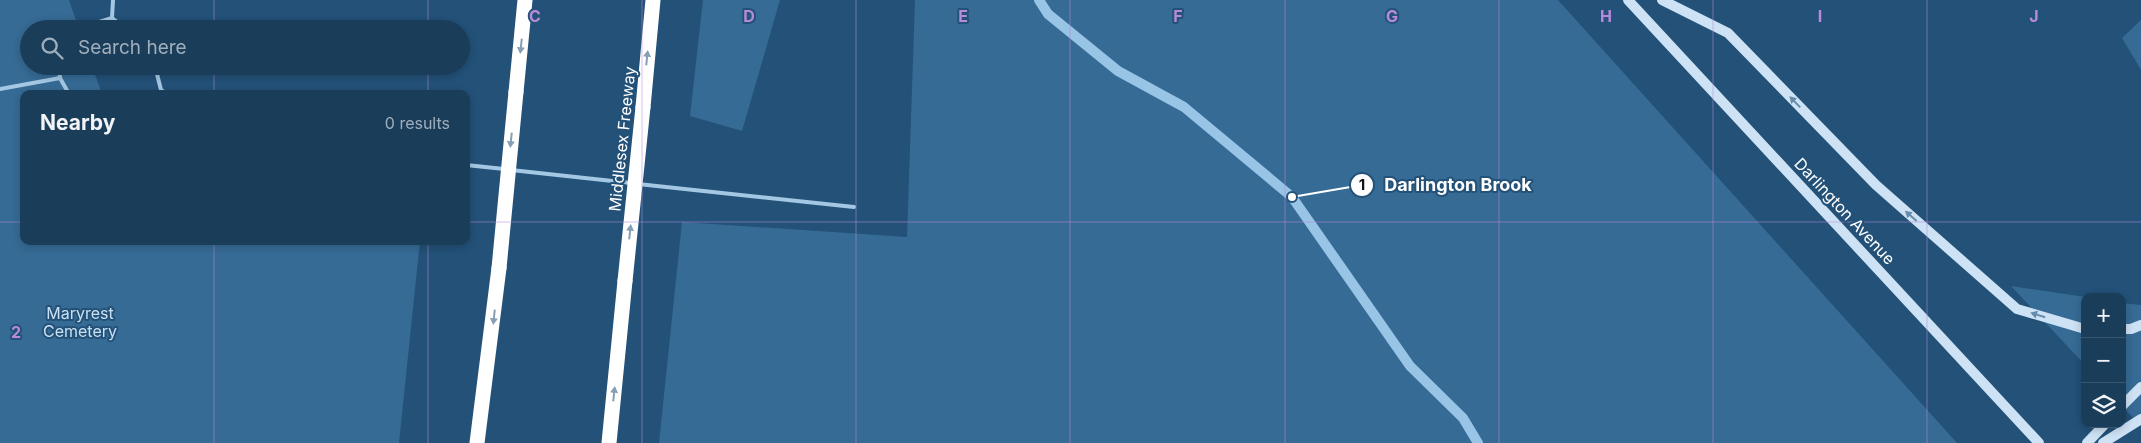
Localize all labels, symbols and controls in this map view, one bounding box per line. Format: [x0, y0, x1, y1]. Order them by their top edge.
text: C [529, 6, 541, 26]
text: D [743, 6, 755, 26]
text: E [958, 6, 968, 26]
text: F [1173, 6, 1183, 26]
text: G [1386, 6, 1398, 26]
text: H [1600, 6, 1612, 26]
text: I [1818, 6, 1822, 26]
text: J [2029, 6, 2039, 26]
search box [20, 20, 470, 75]
icon: search [38, 34, 66, 62]
text: Search here [78, 36, 187, 59]
one-way arrow [517, 38, 525, 54]
one-way arrow [644, 50, 652, 66]
street label: Middlesex Freeway [604, 65, 640, 213]
one-way arrow [1790, 97, 1802, 109]
text: Nearby [40, 110, 115, 135]
text: 0 results [385, 113, 450, 133]
one-way arrow [507, 132, 515, 148]
street label: Darlington Avenue [1790, 153, 1900, 269]
callout: Darlington Brook [1349, 169, 1542, 202]
text: Darlington Brook [1384, 174, 1532, 195]
text: 1 [1359, 175, 1365, 194]
one-way arrow [1906, 210, 1918, 222]
one-way arrow [626, 224, 634, 240]
map controls [2081, 293, 2126, 428]
button: + [2081, 293, 2126, 338]
park label: Maryrest Cemetery [43, 303, 117, 341]
one-way arrow [490, 309, 498, 325]
one-way arrow [2030, 311, 2045, 319]
text: 2 [11, 322, 21, 342]
button: − [2081, 338, 2126, 383]
button: layers [2081, 383, 2126, 428]
one-way arrow [610, 386, 618, 402]

